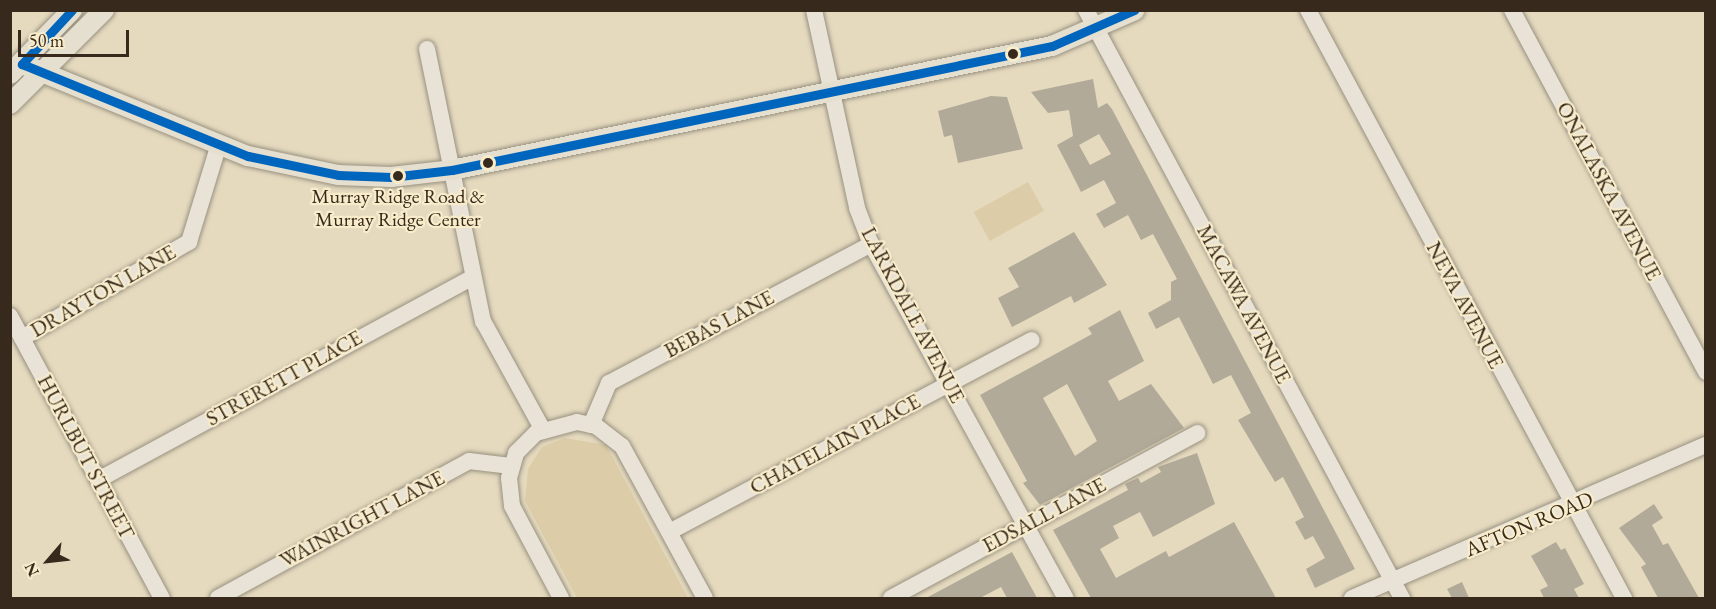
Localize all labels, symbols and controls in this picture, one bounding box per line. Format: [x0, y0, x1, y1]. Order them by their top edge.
scale bar [21, 18, 132, 56]
text: 50 m [29, 29, 64, 52]
unlabelled marker [1007, 48, 1019, 60]
street label: ONALASKA AVENUE [1551, 98, 1667, 284]
unlabelled marker [482, 157, 494, 169]
marker: Murray Ridge Road & Murray Ridge Center [392, 170, 404, 182]
place label: Murray Ridge Road & Murray Ridge Center [311, 185, 485, 232]
street label: MACAWA AVENUE [1192, 220, 1296, 388]
street label: LARKDALE AVENUE [856, 223, 970, 407]
street label: NEVA AVENUE [1421, 237, 1509, 373]
street label: DRAYTON LANE [26, 239, 180, 343]
street label: BEBAS LANE [660, 285, 778, 363]
street label: STRERETT PLACE [202, 325, 366, 431]
street label: HURLBUT STREET [32, 371, 140, 543]
street label: CHATELAIN PLACE [745, 388, 925, 500]
street label: WAINRIGHT LANE [275, 465, 449, 573]
street label: EDSALL LANE [978, 472, 1110, 558]
street label: AFTON ROAD [1461, 486, 1597, 562]
north arrow [18, 531, 78, 591]
text: N [19, 559, 44, 580]

